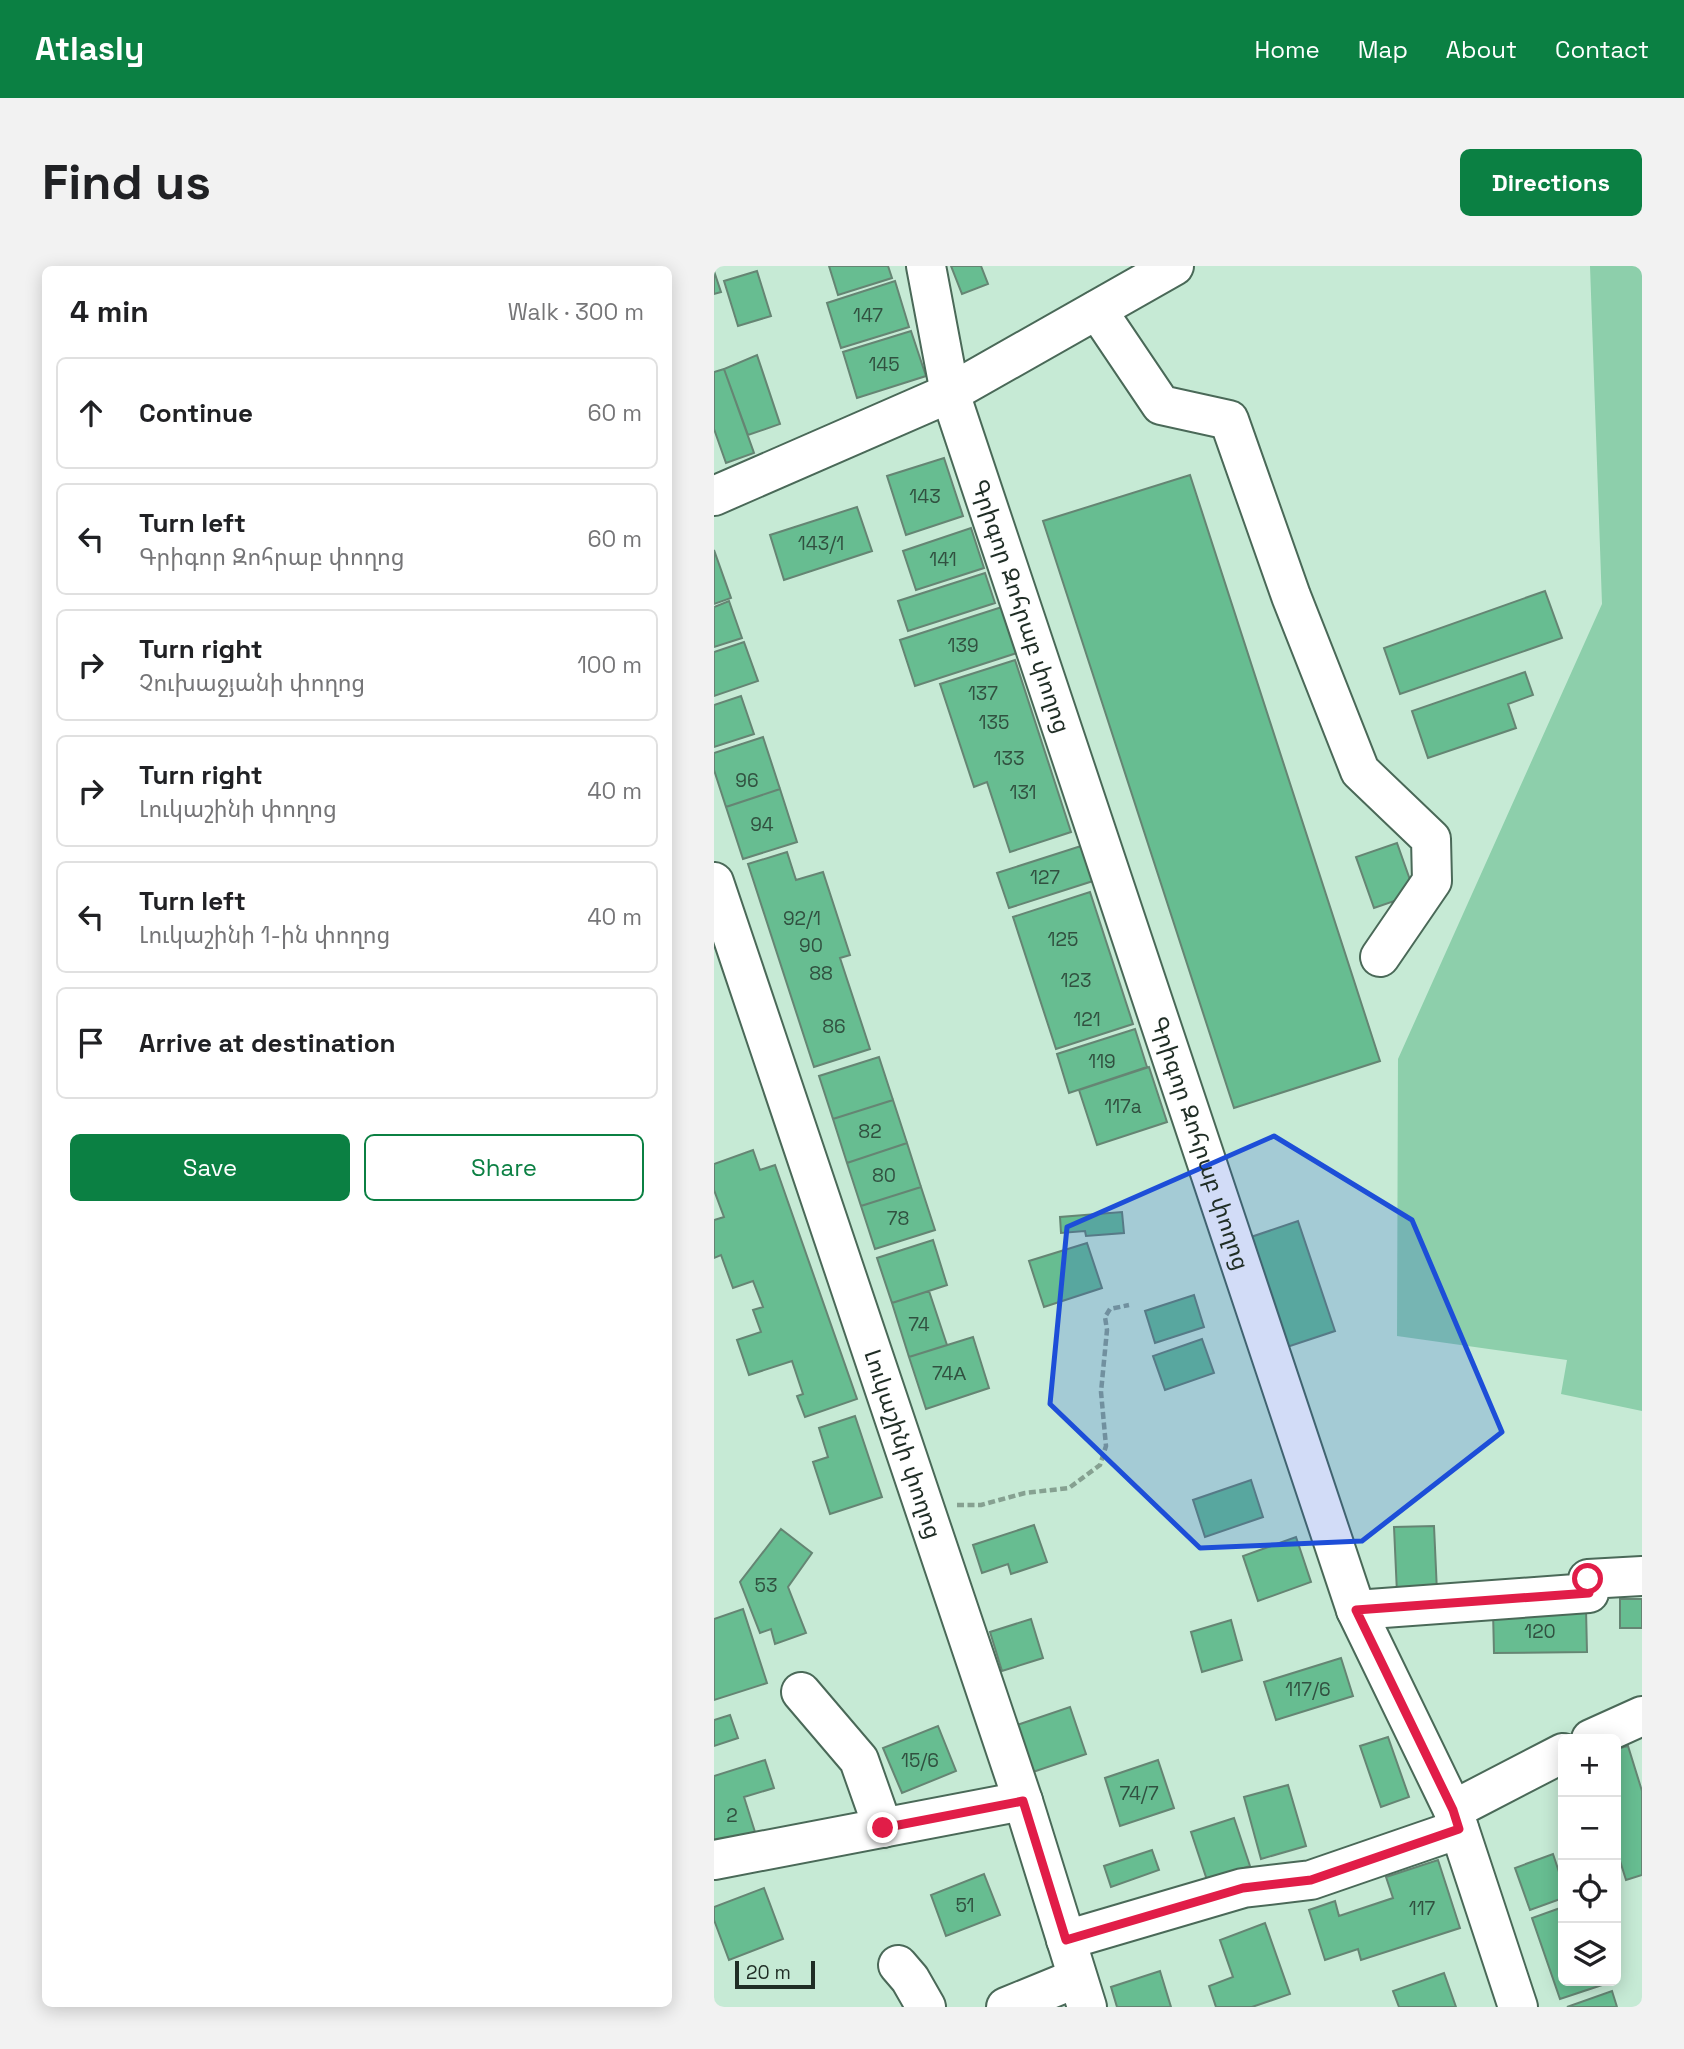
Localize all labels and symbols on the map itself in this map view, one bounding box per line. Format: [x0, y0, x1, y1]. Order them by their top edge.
house number: 147 [853, 303, 883, 328]
house number: 145 [868, 352, 900, 377]
street label: Գրիգոր Զոհրաբ փողոց [965, 476, 1077, 737]
house number: 143 [909, 484, 941, 509]
house number: 143/1 [798, 531, 844, 556]
house number: 141 [929, 547, 957, 572]
house number: 139 [947, 633, 979, 658]
house number: 137 [968, 681, 998, 706]
house number: 135 [979, 710, 1009, 735]
house number: 133 [994, 746, 1024, 771]
house number: 96 [735, 768, 759, 793]
house number: 131 [1009, 780, 1037, 805]
house number: 94 [750, 812, 774, 837]
house number: 127 [1030, 865, 1060, 890]
house number: 92/1 [783, 906, 821, 931]
house number: 125 [1048, 927, 1078, 952]
house number: 90 [799, 933, 823, 958]
house number: 88 [809, 961, 833, 986]
house number: 123 [1061, 968, 1091, 993]
house number: 121 [1073, 1007, 1101, 1032]
street label: Գրիգոր Զոհրաբ փողոց [1144, 1012, 1256, 1274]
house number: 86 [822, 1014, 846, 1039]
house number: 119 [1088, 1049, 1116, 1074]
house number: 117a [1104, 1094, 1142, 1119]
house number: 82 [858, 1119, 882, 1144]
house number: 80 [872, 1163, 896, 1188]
house number: 78 [887, 1206, 909, 1231]
house number: 74 [908, 1312, 930, 1337]
street label: Լուկաշինի փողոց [857, 1346, 949, 1543]
house number: 74А [932, 1361, 966, 1386]
route start [1572, 1563, 1603, 1594]
house number: 53 [755, 1573, 777, 1598]
house number: 120 [1524, 1619, 1556, 1644]
house number: 117/6 [1285, 1677, 1331, 1702]
house number: 15/6 [901, 1748, 939, 1773]
house number: 74/7 [1119, 1781, 1159, 1806]
house number: 2 [726, 1803, 738, 1828]
route end [867, 1812, 898, 1843]
house number: 51 [955, 1893, 975, 1918]
house number: 117 [1409, 1896, 1436, 1921]
scale bar [735, 1958, 816, 1990]

